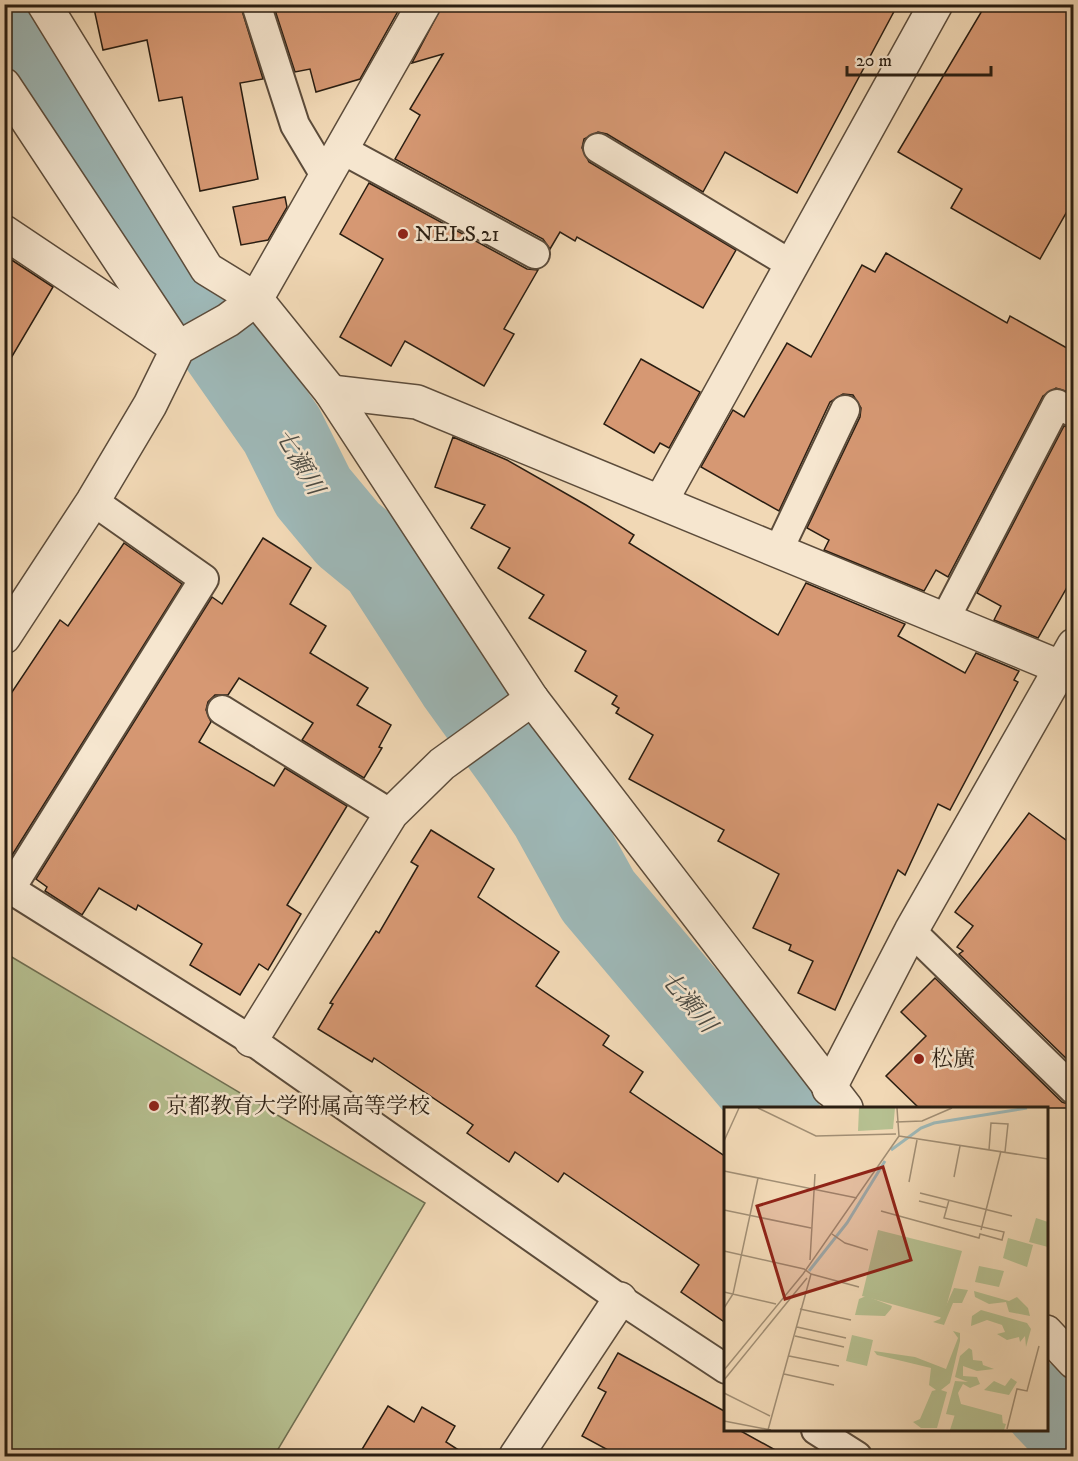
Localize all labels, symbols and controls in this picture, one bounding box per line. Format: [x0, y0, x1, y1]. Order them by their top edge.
scale bar [847, 39, 991, 77]
text: 20 m [856, 50, 892, 72]
place label: NELS 21 [415, 221, 500, 248]
marker: NELS 21 [396, 227, 410, 241]
water label: 七瀬川 [268, 423, 331, 503]
water label: 七瀬川 [653, 965, 725, 1042]
place label: 松廣 [931, 1046, 975, 1073]
marker: 松廣 [912, 1052, 926, 1066]
place label: 京都教育大学附属高等学校 [166, 1093, 430, 1120]
marker: 京都教育大学附属高等学校 [147, 1099, 161, 1113]
inset map [724, 1107, 1048, 1431]

